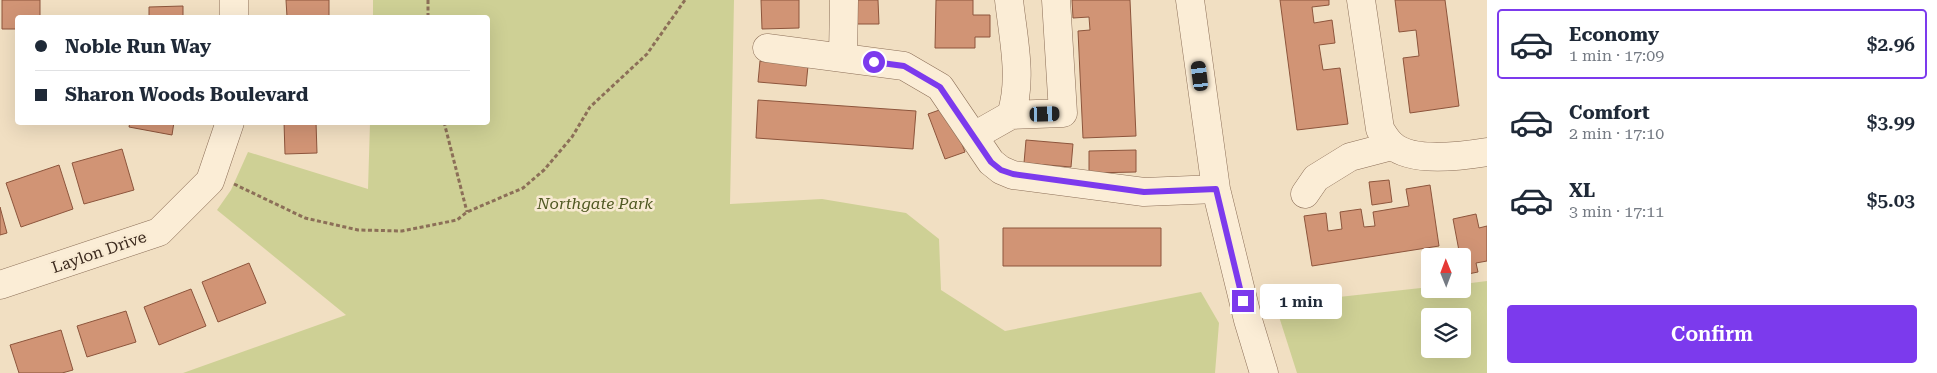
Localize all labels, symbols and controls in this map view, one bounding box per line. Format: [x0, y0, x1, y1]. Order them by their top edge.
icon: car [1509, 22, 1554, 67]
text: Economy [1569, 23, 1659, 46]
text: $2.96 [1867, 33, 1915, 56]
text: Noble Run Way [65, 35, 211, 58]
text: 1 min · 17:09 [1569, 46, 1664, 65]
route start [863, 51, 885, 73]
car [1190, 60, 1209, 92]
text: Sharon Woods Boulevard [65, 83, 309, 106]
icon: car [1509, 100, 1554, 145]
text: Comfort [1569, 101, 1650, 124]
car [1029, 106, 1060, 122]
text: $3.99 [1867, 111, 1915, 134]
text: 2 min · 17:10 [1569, 124, 1664, 143]
icon: car [1509, 178, 1554, 223]
text: XL [1569, 179, 1595, 202]
text: $5.03 [1867, 189, 1915, 212]
park label: Northgate Park [536, 194, 653, 213]
text: 3 min · 17:11 [1569, 202, 1664, 221]
street label: Laylon Drive [49, 227, 149, 277]
north arrow [1421, 248, 1471, 298]
map controls [1421, 248, 1471, 358]
callout: 1 min [1260, 284, 1343, 318]
route end [1232, 290, 1254, 312]
text: 1 min [1279, 292, 1323, 311]
button: Confirm [1507, 305, 1917, 363]
button: layers [1421, 308, 1471, 358]

